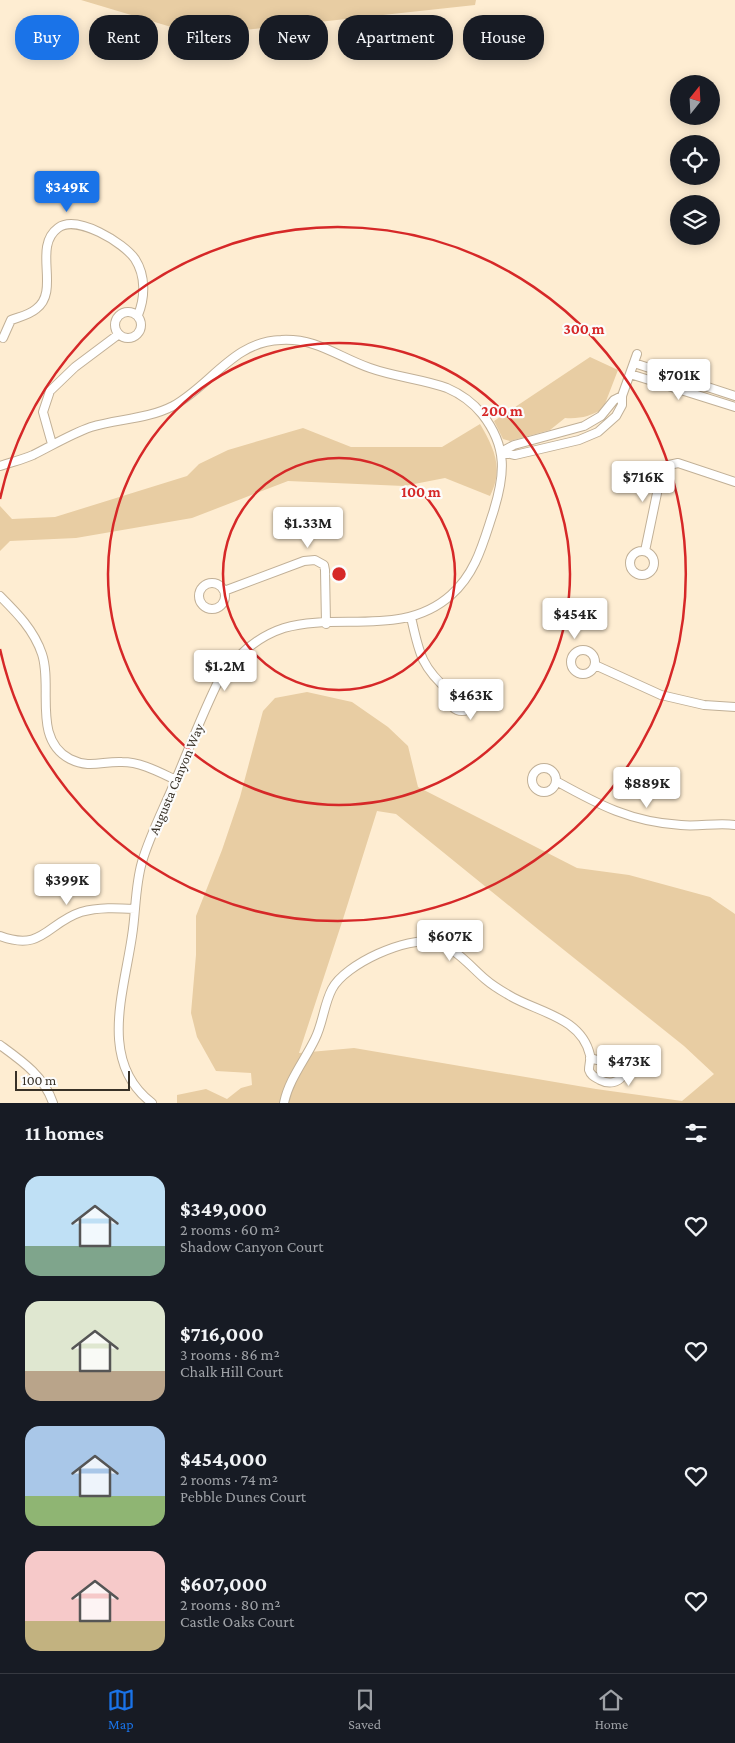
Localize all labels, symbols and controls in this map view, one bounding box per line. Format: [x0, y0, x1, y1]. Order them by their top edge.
chip: Buy [15, 15, 79, 60]
chip: Rent [89, 15, 158, 60]
chip: Filters [168, 15, 249, 60]
chip: New [259, 15, 328, 60]
chip: Apartment [338, 15, 453, 60]
chip: House [463, 15, 544, 60]
north arrow [670, 75, 720, 125]
map controls [670, 75, 720, 245]
button: locate [670, 135, 720, 185]
pin: $349K [32, 170, 102, 213]
text: $349K [45, 178, 89, 195]
button: layers [670, 195, 720, 245]
text: 300 m [563, 321, 605, 337]
pin: $701K [644, 358, 714, 401]
text: $701K [658, 366, 700, 383]
text: 200 m [481, 403, 523, 419]
pin: $716K [608, 460, 678, 503]
text: $716K [623, 468, 663, 485]
text: 100 m [401, 484, 441, 500]
pin: $1.33M [267, 506, 349, 549]
text: $1.33M [284, 514, 332, 531]
centre of rings [330, 565, 348, 583]
pin: $454K [540, 598, 610, 640]
text: $454K [553, 605, 597, 622]
pin: $1.2M [190, 650, 260, 692]
text: $1.2M [205, 657, 245, 674]
pin: $463K [436, 678, 506, 721]
text: $463K [449, 686, 493, 703]
street label: Augusta Canyon Way [145, 720, 207, 837]
pin: $889K [612, 766, 682, 809]
text: $889K [624, 774, 670, 791]
pin: $399K [32, 864, 102, 906]
text: $399K [45, 871, 89, 888]
pin: $607K [415, 920, 485, 962]
text: $607K [428, 927, 472, 944]
pin: $473K [594, 1044, 664, 1087]
text: $473K [608, 1052, 650, 1069]
scale bar [15, 1068, 130, 1091]
text: 100 m [22, 1072, 56, 1088]
icon: filters [682, 1119, 710, 1147]
text: 11 homes [25, 1121, 104, 1145]
icon: home [65, 1196, 125, 1256]
text: $349,000 [180, 1197, 267, 1221]
icon: heart [682, 1212, 710, 1240]
text: 2 rooms · 60 m² [180, 1221, 280, 1238]
text: Shadow Canyon Court [180, 1238, 323, 1255]
icon: home [65, 1321, 125, 1381]
text: $716,000 [180, 1322, 264, 1346]
icon: heart [682, 1337, 710, 1365]
text: 3 rooms · 86 m² [180, 1346, 280, 1363]
text: Chalk Hill Court [180, 1363, 283, 1380]
icon: home [65, 1446, 125, 1506]
text: $454,000 [180, 1447, 267, 1471]
icon: heart [682, 1462, 710, 1490]
text: 2 rooms · 74 m² [180, 1471, 278, 1488]
text: Pebble Dunes Court [180, 1488, 306, 1505]
icon: home [65, 1571, 125, 1631]
text: $607,000 [180, 1572, 267, 1596]
icon: heart [682, 1587, 710, 1615]
text: 2 rooms · 80 m² [180, 1596, 281, 1613]
text: Castle Oaks Court [180, 1613, 294, 1630]
tab: Map [107, 1686, 135, 1732]
tab: Saved [348, 1686, 381, 1732]
tab: Home [595, 1686, 628, 1732]

